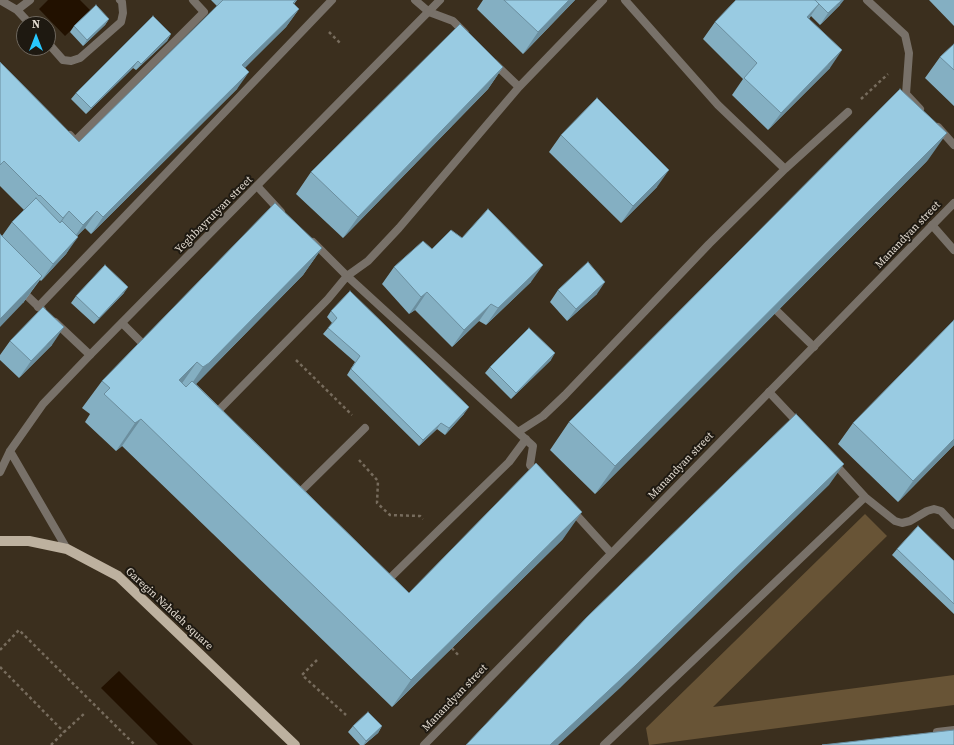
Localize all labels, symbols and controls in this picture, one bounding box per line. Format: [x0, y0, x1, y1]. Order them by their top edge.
north arrow [16, 16, 56, 56]
text: N [32, 17, 40, 32]
street label: Yeghbayrutyan street [173, 174, 255, 256]
street label: Manandyan street [873, 199, 943, 271]
street label: Manandyan street [646, 430, 716, 502]
street label: Garegin Nzhdeh square [123, 565, 215, 653]
street label: Manandyan street [420, 662, 490, 734]

